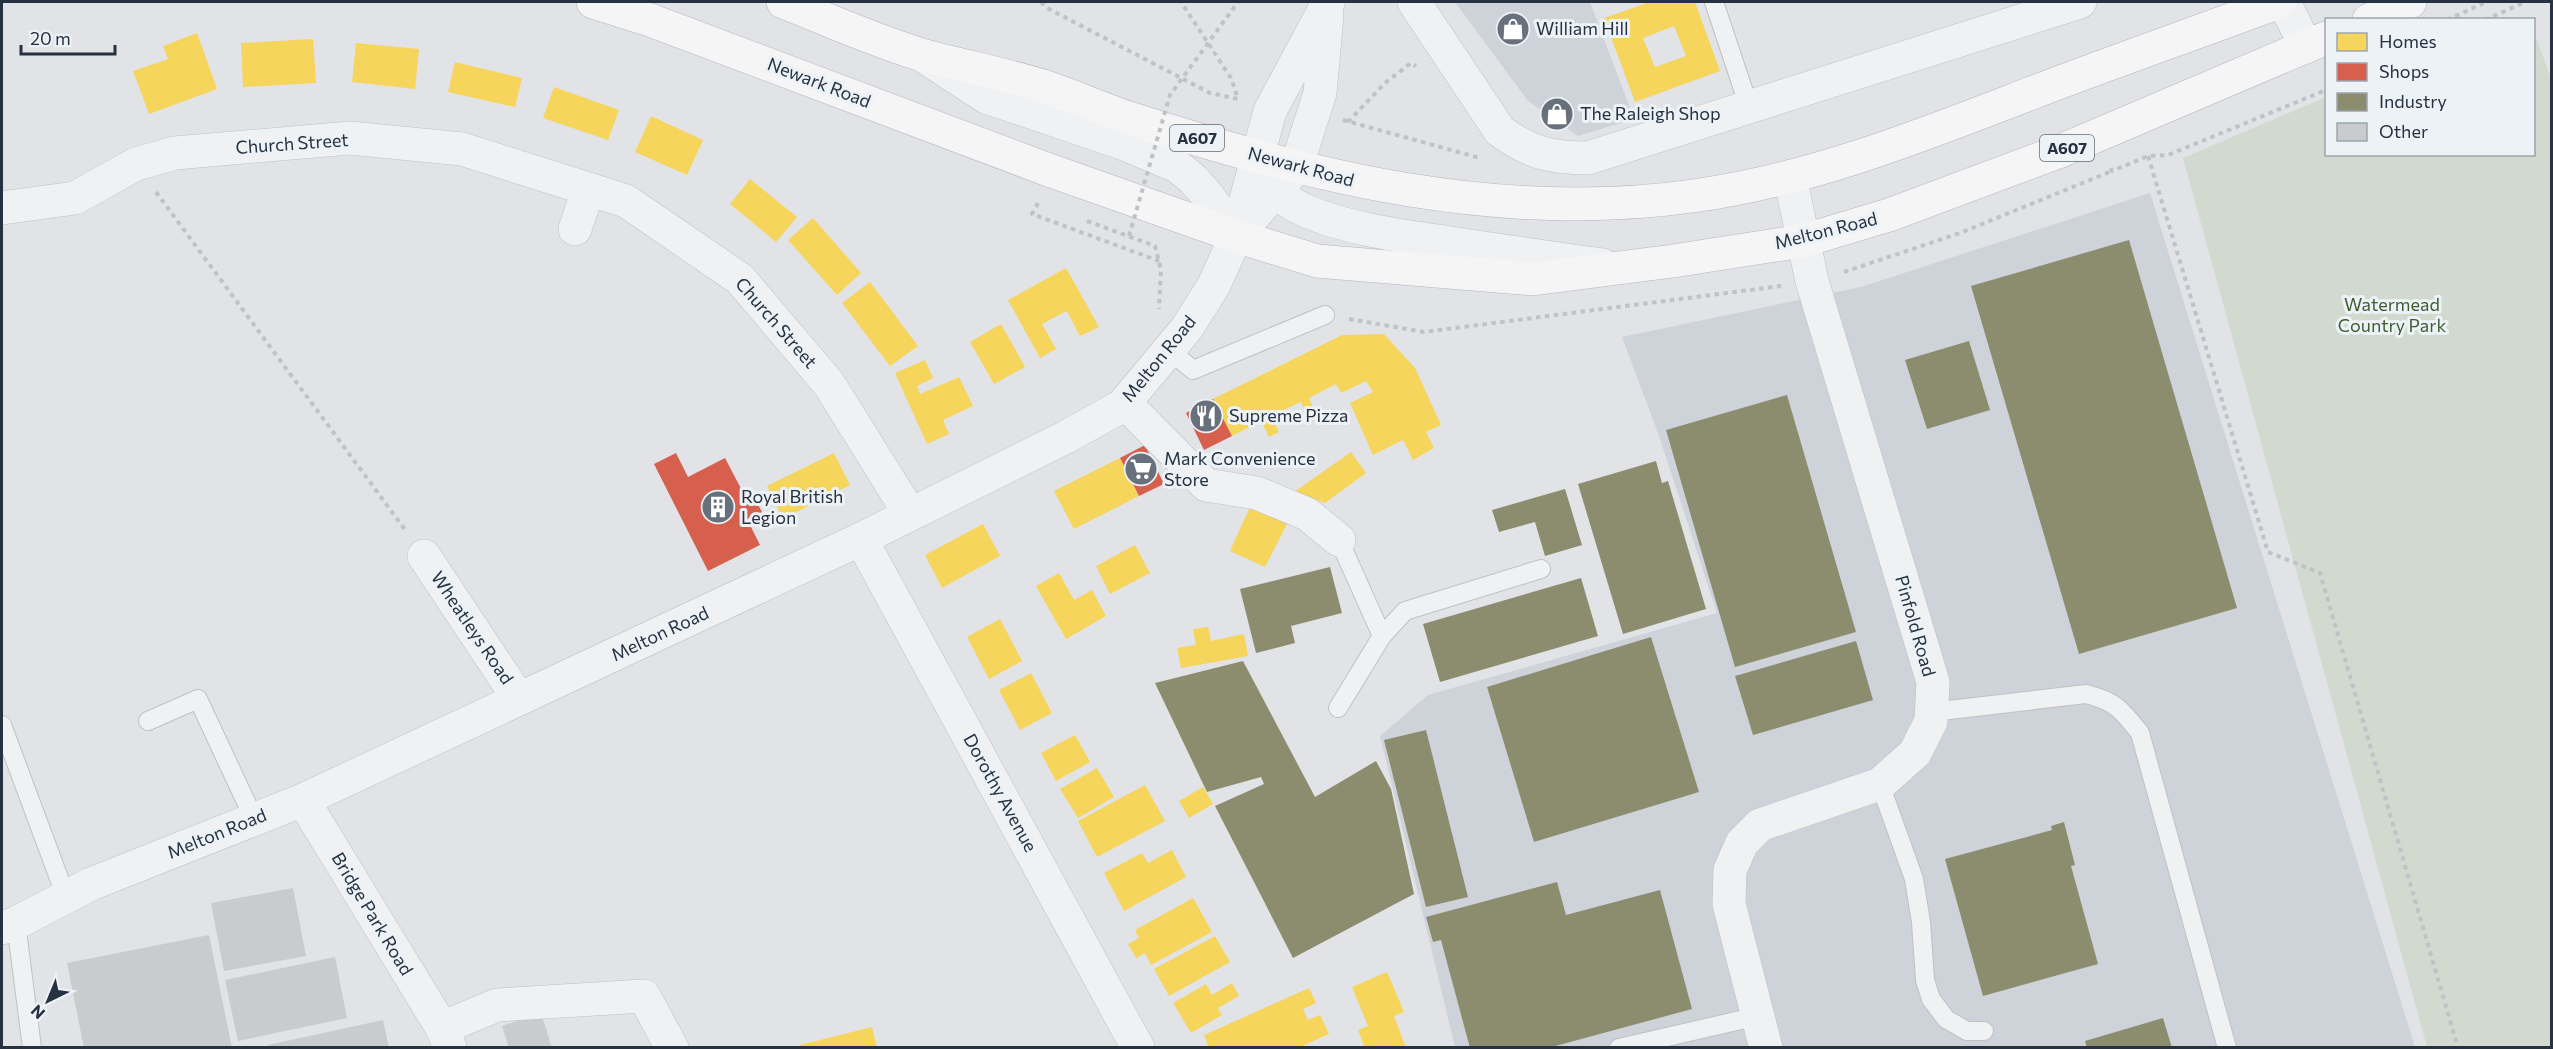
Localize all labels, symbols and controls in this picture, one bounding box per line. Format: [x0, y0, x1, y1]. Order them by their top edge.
shop icon: William Hill [1495, 11, 1531, 47]
place label: William Hill [1536, 17, 1629, 39]
scale bar [21, 18, 116, 56]
legend [2325, 18, 2535, 156]
text: 20 m [30, 27, 71, 49]
text: Homes [2379, 30, 2437, 52]
street label: Newark Road [765, 52, 874, 112]
text: Shops [2379, 60, 2429, 82]
text: Industry [2379, 90, 2447, 112]
shop icon: The Raleigh Shop [1539, 96, 1575, 132]
place label: The Raleigh Shop [1580, 102, 1721, 124]
text: Other [2379, 120, 2428, 142]
road number: A607 [1170, 125, 1224, 151]
street label: Church Street [235, 128, 349, 158]
road number: A607 [2040, 135, 2094, 161]
street label: Newark Road [1246, 141, 1357, 191]
street label: Melton Road [1772, 207, 1879, 253]
street label: Church Street [731, 272, 822, 372]
park label: Watermead Country Park [2338, 293, 2446, 336]
street label: Melton Road [1117, 311, 1200, 406]
restaurant icon: Supreme Pizza [1188, 398, 1224, 434]
place label: Supreme Pizza [1229, 404, 1349, 426]
place label: Mark Convenience Store [1164, 447, 1316, 490]
supermarket icon: Mark Convenience Store [1123, 451, 1159, 487]
place label: Royal British Legion [741, 485, 843, 528]
building icon: Royal British Legion [700, 489, 736, 525]
street label: Wheatleys Road [427, 567, 519, 688]
street label: Pinfold Road [1891, 573, 1941, 679]
street label: Melton Road [607, 601, 712, 665]
street label: Dorothy Avenue [959, 730, 1042, 855]
street label: Melton Road [164, 803, 269, 863]
street label: Bridge Park Road [328, 848, 418, 979]
north arrow [18, 971, 78, 1031]
text: N [27, 1001, 48, 1023]

